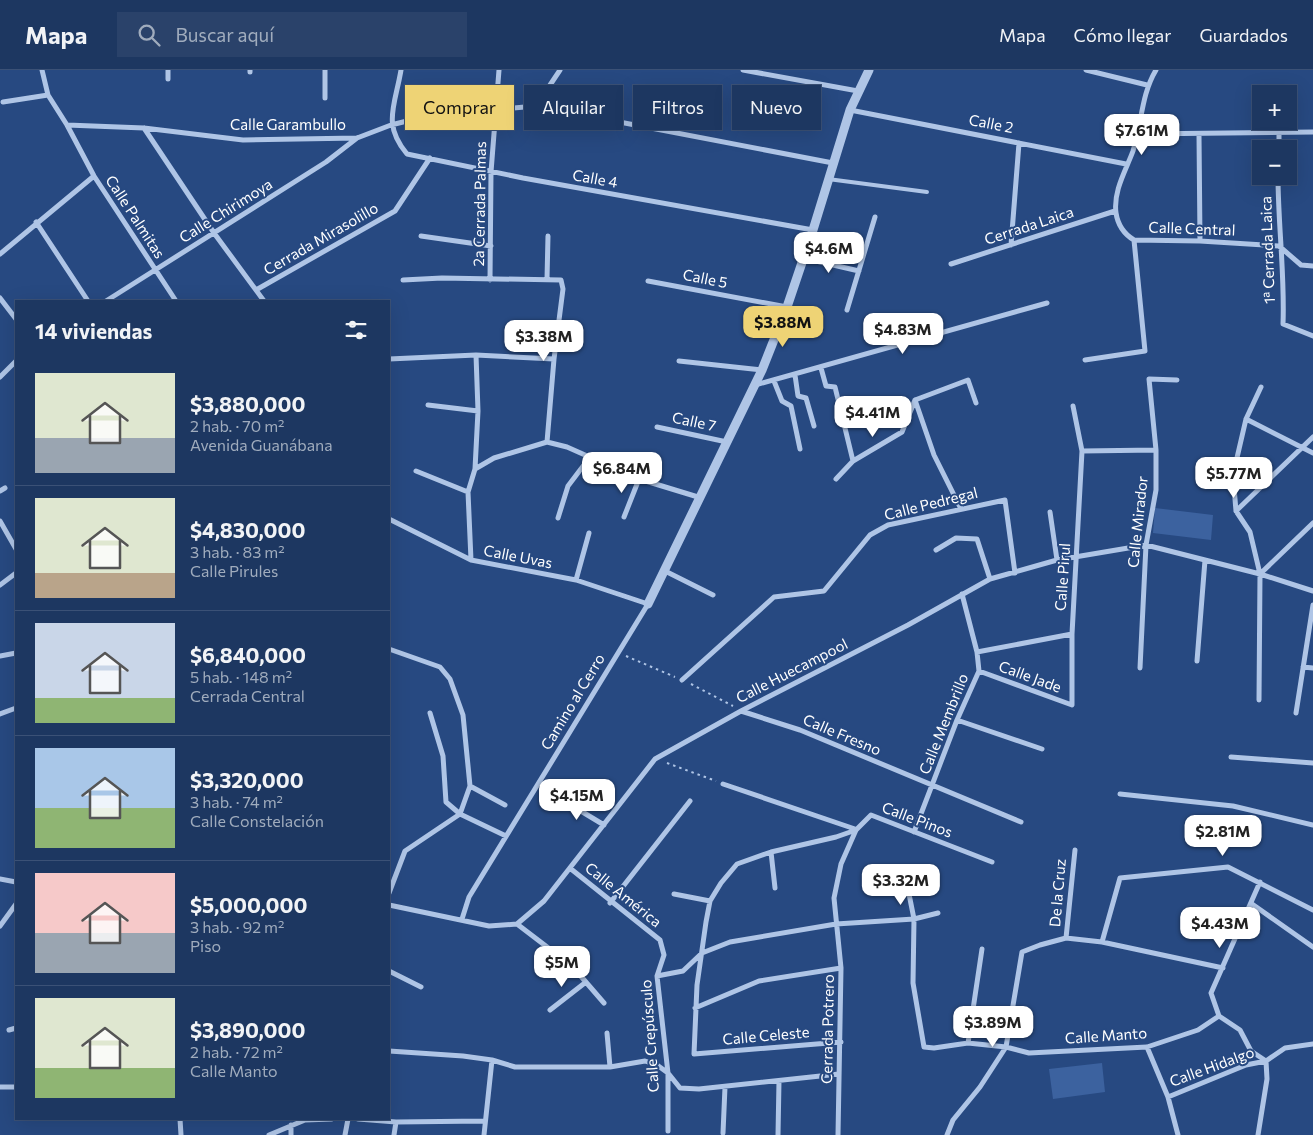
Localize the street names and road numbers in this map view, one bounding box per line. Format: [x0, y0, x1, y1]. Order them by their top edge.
street label: Calle 2 [967, 110, 1015, 136]
street label: Calle Garambullo [230, 115, 346, 133]
street label: 2a Cerrada Palmas [469, 141, 489, 267]
street label: Calle 4 [571, 165, 619, 191]
street label: Calle Palmitas [102, 172, 169, 261]
street label: Calle Chirimoya [176, 174, 275, 246]
street label: 1ª Cerrada Laica [1256, 196, 1278, 304]
street label: Cerrada Mirasolillo [260, 198, 381, 278]
street label: Cerrada Laica [982, 202, 1076, 248]
street label: Calle Central [1148, 217, 1236, 239]
street label: Calle 5 [681, 265, 729, 291]
street label: Calle 7 [671, 408, 718, 434]
street label: Calle Mirador [1123, 475, 1151, 569]
street label: Calle Pedregal [882, 483, 979, 523]
street label: Calle Uvas [482, 541, 554, 572]
street label: Calle Pirul [1051, 542, 1073, 611]
street label: Calle Huecampool [733, 634, 850, 706]
street label: Camino al Cerro [536, 650, 608, 753]
street label: Calle Jade [997, 656, 1064, 696]
street label: Calle Membrillo [915, 671, 971, 777]
street label: Calle Fresno [801, 710, 884, 759]
street label: Calle Pinos [880, 797, 955, 841]
street label: Calle América [582, 858, 665, 930]
street label: De la Cruz [1045, 858, 1069, 928]
street label: Cerrada Potrero [817, 974, 837, 1084]
street label: Calle Crepúsculo [636, 979, 662, 1093]
street label: Calle Celeste [722, 1022, 810, 1048]
street label: Calle Manto [1064, 1023, 1148, 1047]
street label: Calle Hidalgo [1167, 1042, 1257, 1090]

